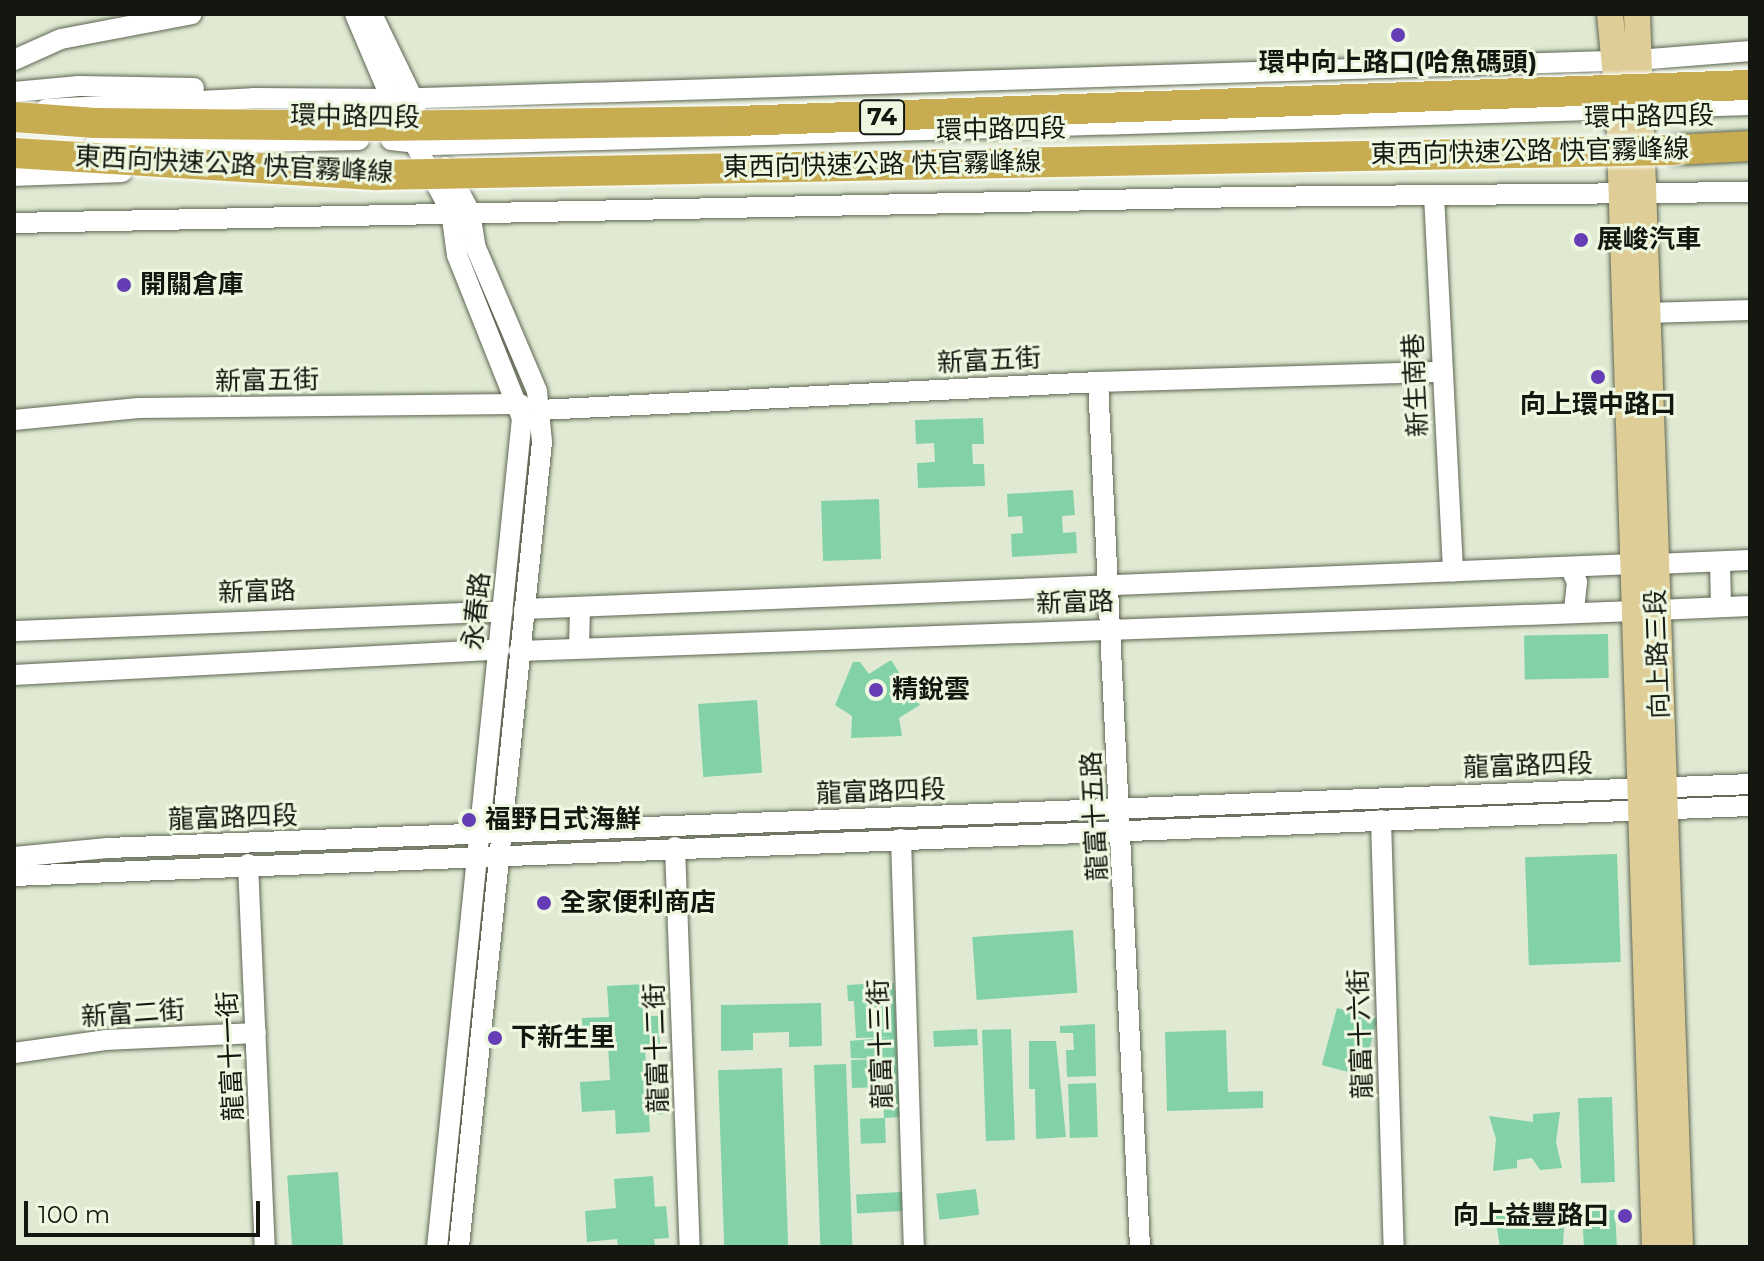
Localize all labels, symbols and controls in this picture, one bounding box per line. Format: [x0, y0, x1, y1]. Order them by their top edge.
marker: 環中向上路口(哈魚碼頭) [1389, 26, 1407, 44]
place label: 環中向上路口(哈魚碼頭) [1259, 47, 1537, 79]
road number: 74 [858, 97, 906, 137]
street label: 環中路四段 [290, 100, 420, 134]
street label: 環中路四段 [1584, 100, 1714, 134]
street label: 環中路四段 [936, 113, 1066, 147]
street label: 東西向快速公路 快官霧峰線 [1370, 134, 1690, 170]
street label: 東西向快速公路 快官霧峰線 [74, 141, 394, 189]
street label: 東西向快速公路 快官霧峰線 [722, 147, 1042, 183]
place label: 展峻汽車 [1597, 224, 1701, 256]
marker: 展峻汽車 [1572, 231, 1590, 249]
place label: 開關倉庫 [140, 269, 244, 301]
marker: 開關倉庫 [115, 276, 133, 294]
street label: 新生南巷 [1398, 332, 1434, 438]
street label: 新富五街 [936, 343, 1042, 379]
street label: 新富五街 [215, 364, 319, 398]
marker: 向上環中路口 [1589, 368, 1607, 386]
place label: 向上環中路口 [1520, 389, 1676, 421]
street label: 永春路 [457, 571, 497, 651]
street label: 新富路 [217, 575, 297, 609]
street label: 新富路 [1035, 586, 1115, 620]
street label: 向上路三段 [1640, 588, 1676, 720]
place label: 精銳雲 [892, 674, 970, 706]
marker: 精銳雲 [867, 681, 885, 699]
street label: 龍富路四段 [1462, 748, 1594, 784]
street label: 龍富十五路 [1076, 750, 1114, 882]
street label: 龍富路四段 [815, 774, 947, 810]
street label: 龍富路四段 [167, 800, 299, 836]
place label: 福野日式海鮮 [485, 804, 641, 836]
marker: 福野日式海鮮 [460, 811, 478, 829]
place label: 全家便利商店 [560, 887, 716, 919]
marker: 全家便利商店 [535, 894, 553, 912]
street label: 龍富十六街 [1343, 968, 1379, 1100]
street label: 龍富十三街 [863, 978, 899, 1110]
street label: 龍富十二街 [639, 982, 675, 1114]
street label: 龍富十一街 [212, 990, 250, 1122]
street label: 新富二街 [80, 995, 186, 1033]
place label: 下新生里 [511, 1022, 615, 1054]
marker: 下新生里 [486, 1029, 504, 1047]
scale bar [28, 1185, 264, 1235]
text: 100 m [38, 1200, 110, 1229]
place label: 向上益豐路口 [1453, 1200, 1609, 1232]
marker: 向上益豐路口 [1616, 1207, 1634, 1225]

